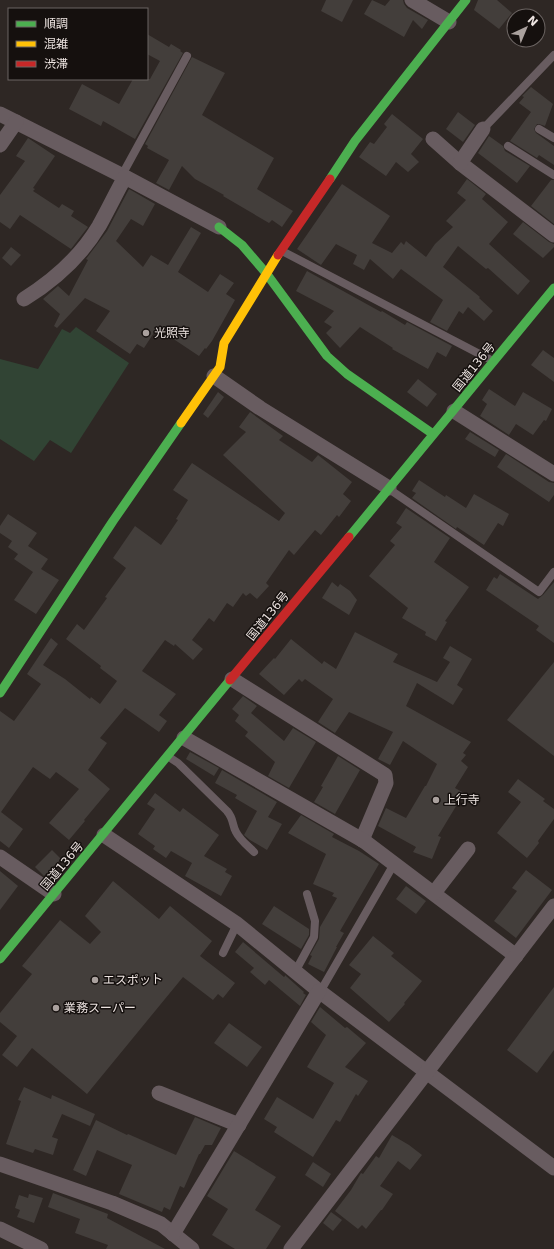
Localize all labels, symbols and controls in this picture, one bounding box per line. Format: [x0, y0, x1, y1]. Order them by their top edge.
legend [8, 8, 148, 80]
north arrow [506, 8, 546, 48]
text: N [525, 13, 540, 29]
text: 順調 [44, 17, 68, 31]
text: 混雑 [44, 37, 68, 51]
text: 渋滞 [44, 57, 68, 71]
place label: 光照寺 [154, 326, 190, 340]
marker: 光照寺 [141, 328, 151, 338]
street label: 国道136号 [450, 340, 498, 394]
street label: 国道136号 [244, 589, 292, 643]
place label: 上行寺 [444, 793, 480, 807]
marker: 上行寺 [431, 795, 441, 805]
street label: 国道136号 [38, 839, 86, 893]
place label: エスポット [103, 973, 163, 987]
marker: エスポット [90, 975, 100, 985]
place label: 業務スーパー [64, 1001, 136, 1015]
marker: 業務スーパー [51, 1003, 61, 1013]

